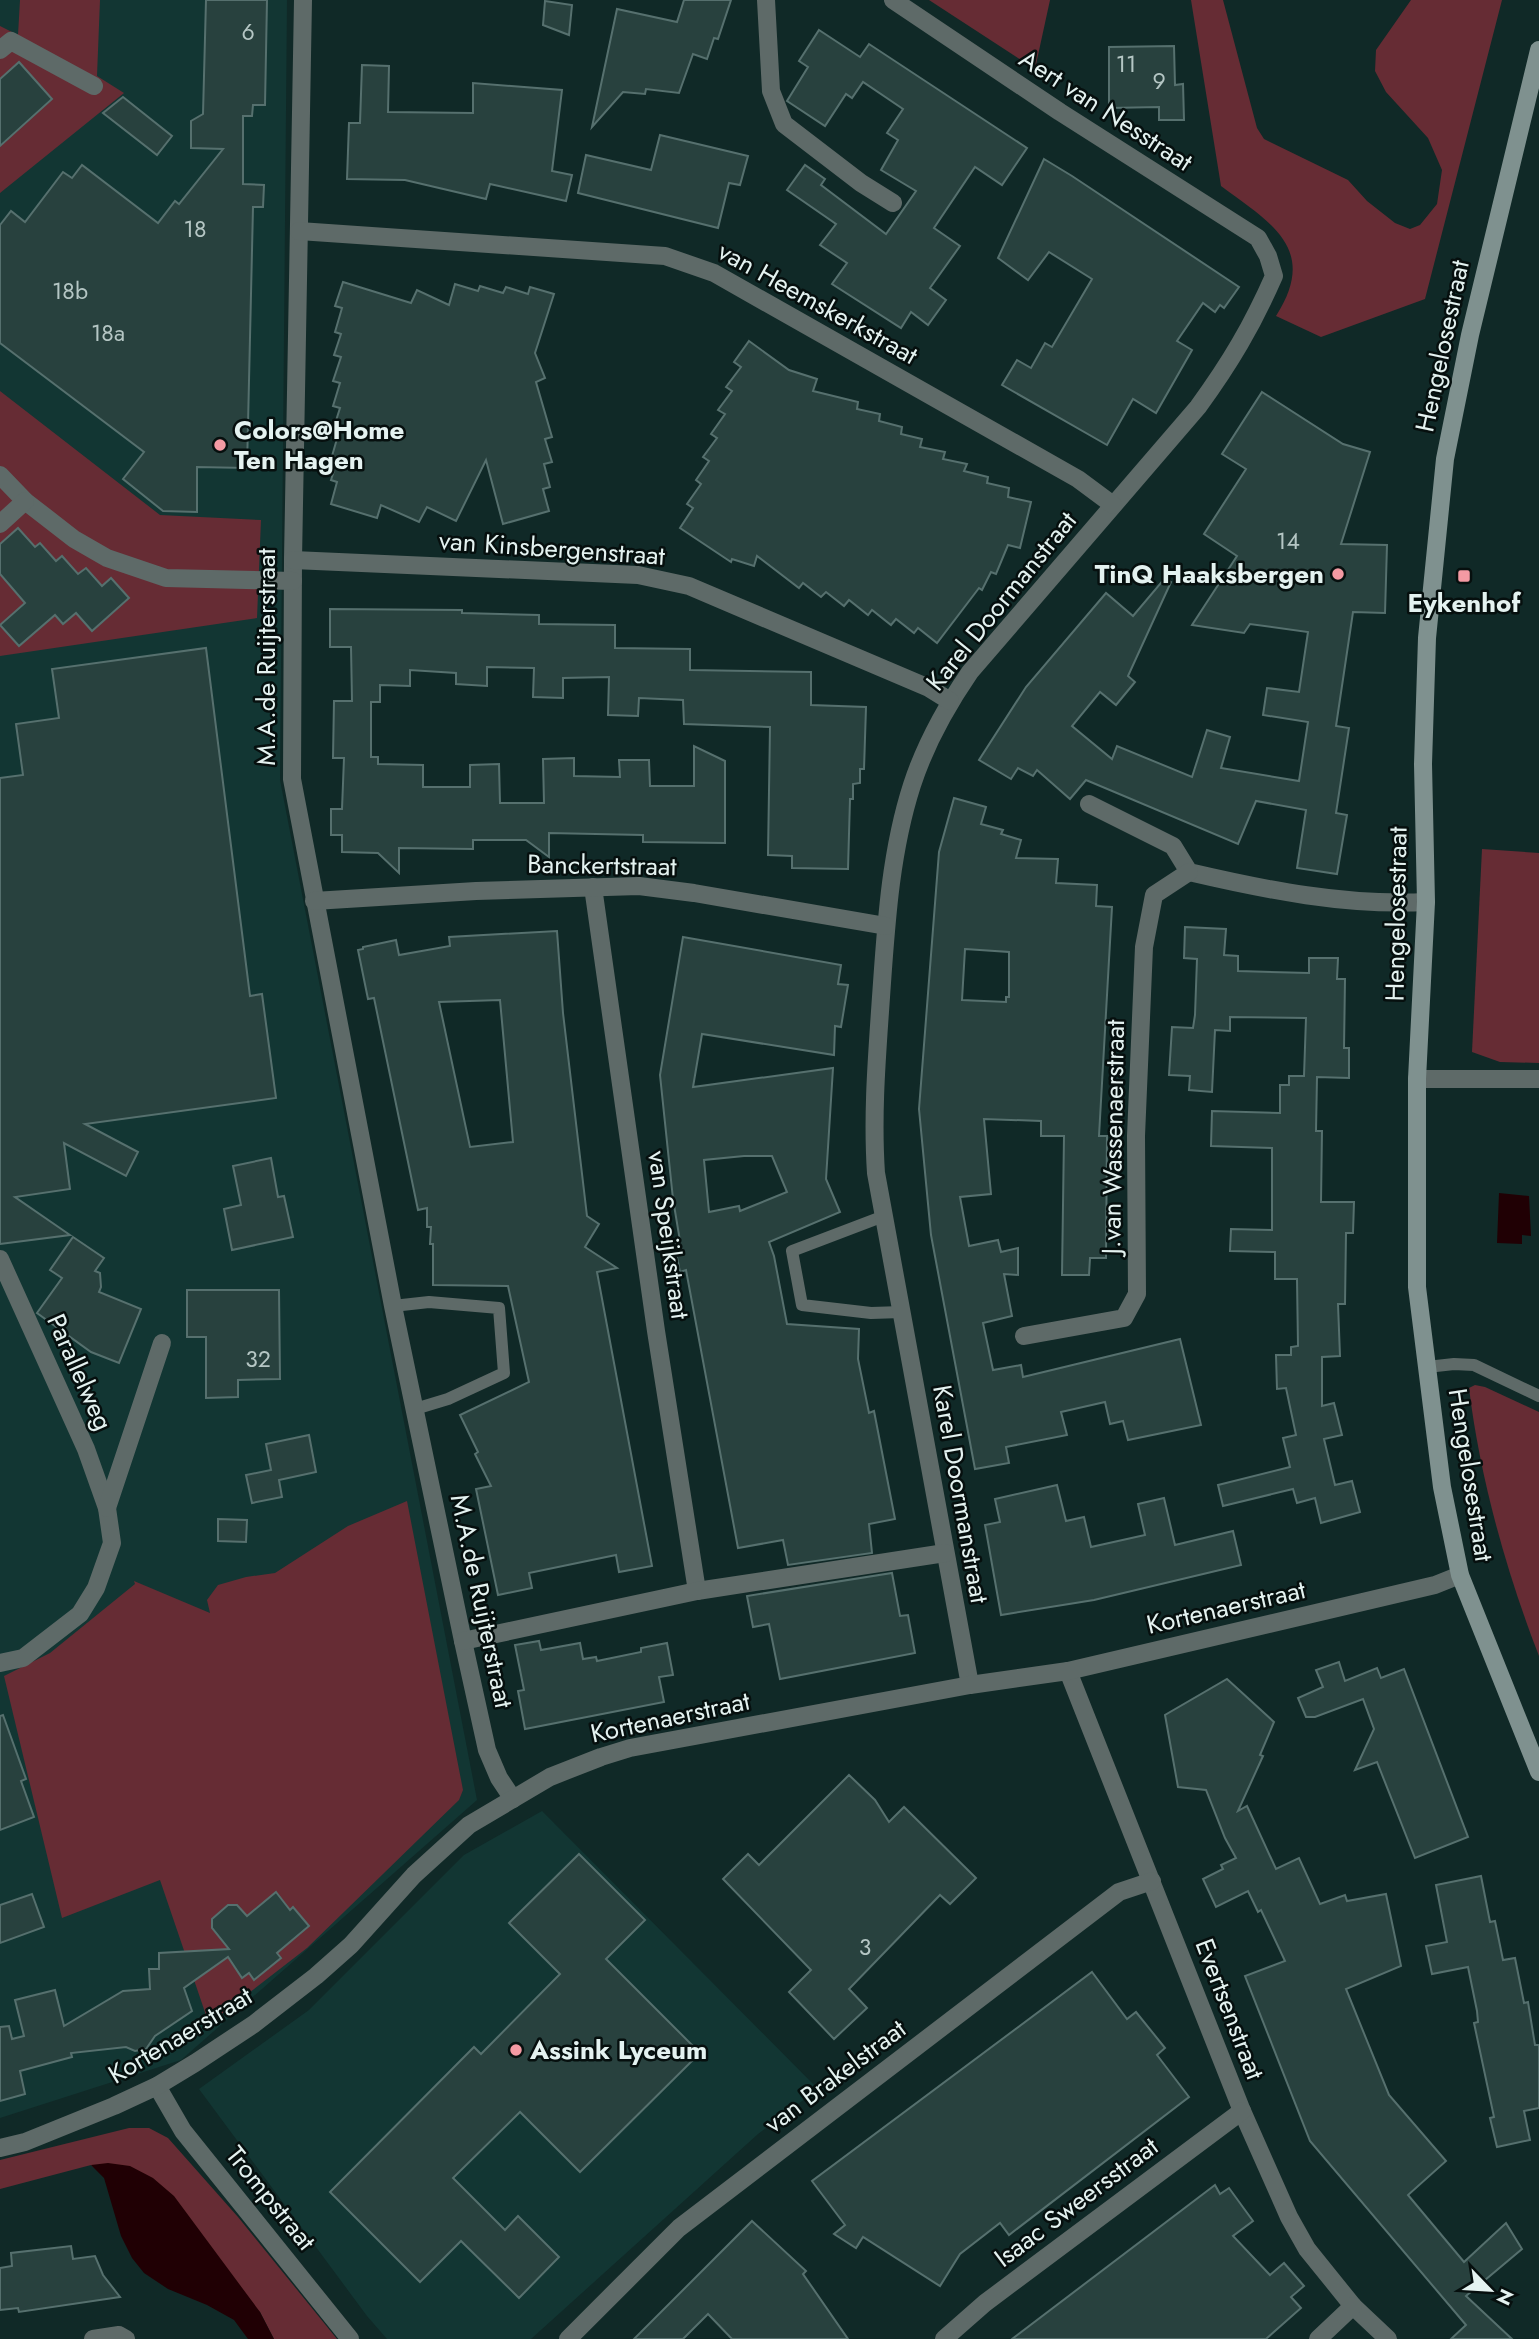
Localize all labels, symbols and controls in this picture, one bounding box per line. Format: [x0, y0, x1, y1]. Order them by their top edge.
house number: 6 [241, 15, 255, 49]
street label: Aert van Nesstraat [1012, 40, 1201, 181]
house number: 11 [1116, 47, 1136, 81]
house number: 9 [1152, 64, 1166, 98]
house number: 18 [184, 212, 206, 246]
street label: van Heemskerkstraat [711, 232, 925, 374]
street label: Hengelosestraat [1405, 256, 1479, 435]
house number: 18b [52, 274, 88, 308]
house number: 18a [91, 316, 125, 350]
place label: Colors@Home Ten Hagen [234, 411, 405, 479]
marker: Colors@Home Ten Hagen [212, 437, 228, 453]
street label: Karel Doormanstraat [917, 503, 1086, 699]
street label: van Kinsbergenstraat [438, 521, 667, 575]
house number: 14 [1276, 524, 1300, 558]
street label: M.A.de Ruijterstraat [247, 547, 285, 766]
place label: TinQ Haaksbergen [1095, 555, 1324, 593]
marker: TinQ Haaksbergen [1330, 566, 1346, 582]
marker: Eykenhof [1456, 568, 1472, 584]
place label: Eykenhof [1408, 584, 1521, 622]
street label: Hengelosestraat [1375, 826, 1417, 1002]
street label: Banckertstraat [527, 845, 678, 885]
street label: J.van Wassenaerstraat [1092, 1019, 1134, 1258]
street label: van Speijkstraat [638, 1148, 700, 1322]
street label: Parallelweg [37, 1308, 123, 1436]
house number: 32 [245, 1342, 271, 1376]
street label: Karel Doormanstraat [923, 1382, 999, 1607]
street label: Hengelosestraat [1439, 1386, 1504, 1565]
street label: M.A.de Ruijterstraat [441, 1491, 523, 1712]
street label: Kortenaerstraat [1143, 1570, 1310, 1644]
street label: Kortenaerstraat [587, 1681, 754, 1752]
house number: 3 [859, 1930, 871, 1964]
street label: Evertsenstraat [1186, 1933, 1275, 2086]
street label: Kortenaerstraat [101, 1977, 260, 2093]
street label: van Brakelstraat [756, 2010, 914, 2142]
place label: Assink Lyceum [529, 2031, 707, 2069]
marker: Assink Lyceum [508, 2042, 524, 2058]
street label: Isaac Sweersstraat [986, 2127, 1167, 2276]
street label: Trompstraat [217, 2138, 325, 2259]
north arrow [1455, 2255, 1525, 2325]
text: N [1490, 2284, 1520, 2310]

